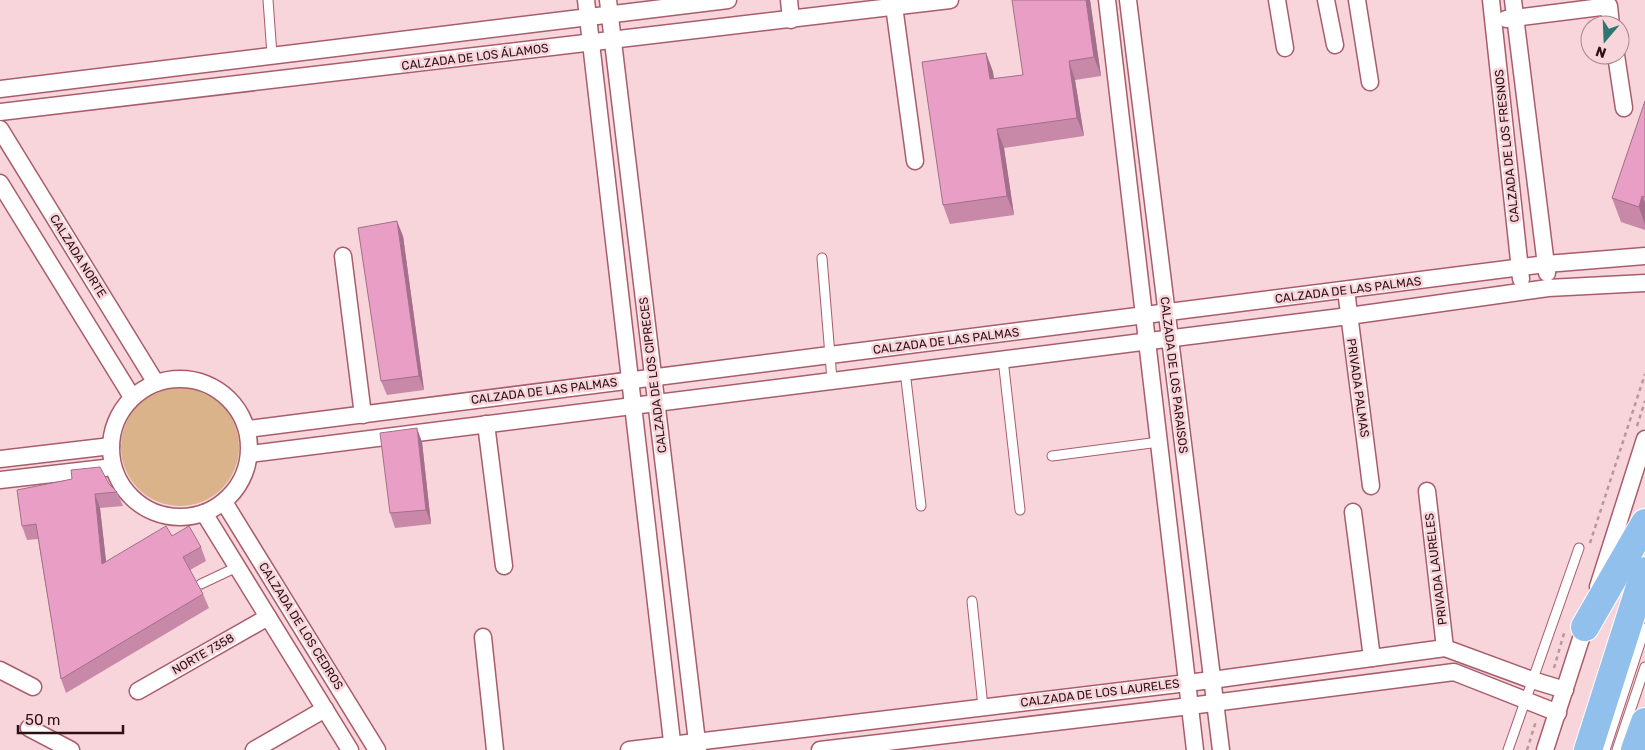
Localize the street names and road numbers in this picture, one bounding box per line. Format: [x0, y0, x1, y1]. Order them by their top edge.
street label: CALZADA DE LOS ÁLAMOS [401, 41, 549, 73]
street label: CALZADA DE LOS FRESNOS [1492, 69, 1522, 223]
street label: CALZADA NORTE [47, 212, 109, 300]
street label: CALZADA DE LAS PALMAS [1274, 274, 1422, 306]
street label: CALZADA DE LOS CIPRECES [636, 296, 670, 454]
street label: CALZADA DE LOS PARAISOS [1157, 296, 1191, 454]
street label: CALZADA DE LAS PALMAS [872, 325, 1020, 357]
street label: PRIVADA PALMAS [1344, 338, 1372, 438]
street label: CALZADA DE LAS PALMAS [470, 375, 618, 407]
street label: PRIVADA LAURELES [1422, 512, 1450, 626]
street label: CALZADA DE LOS CEDROS [256, 560, 346, 692]
street label: NORTE 7358 [169, 631, 237, 677]
street label: CALZADA DE LOS LAURELES [1020, 676, 1180, 710]

